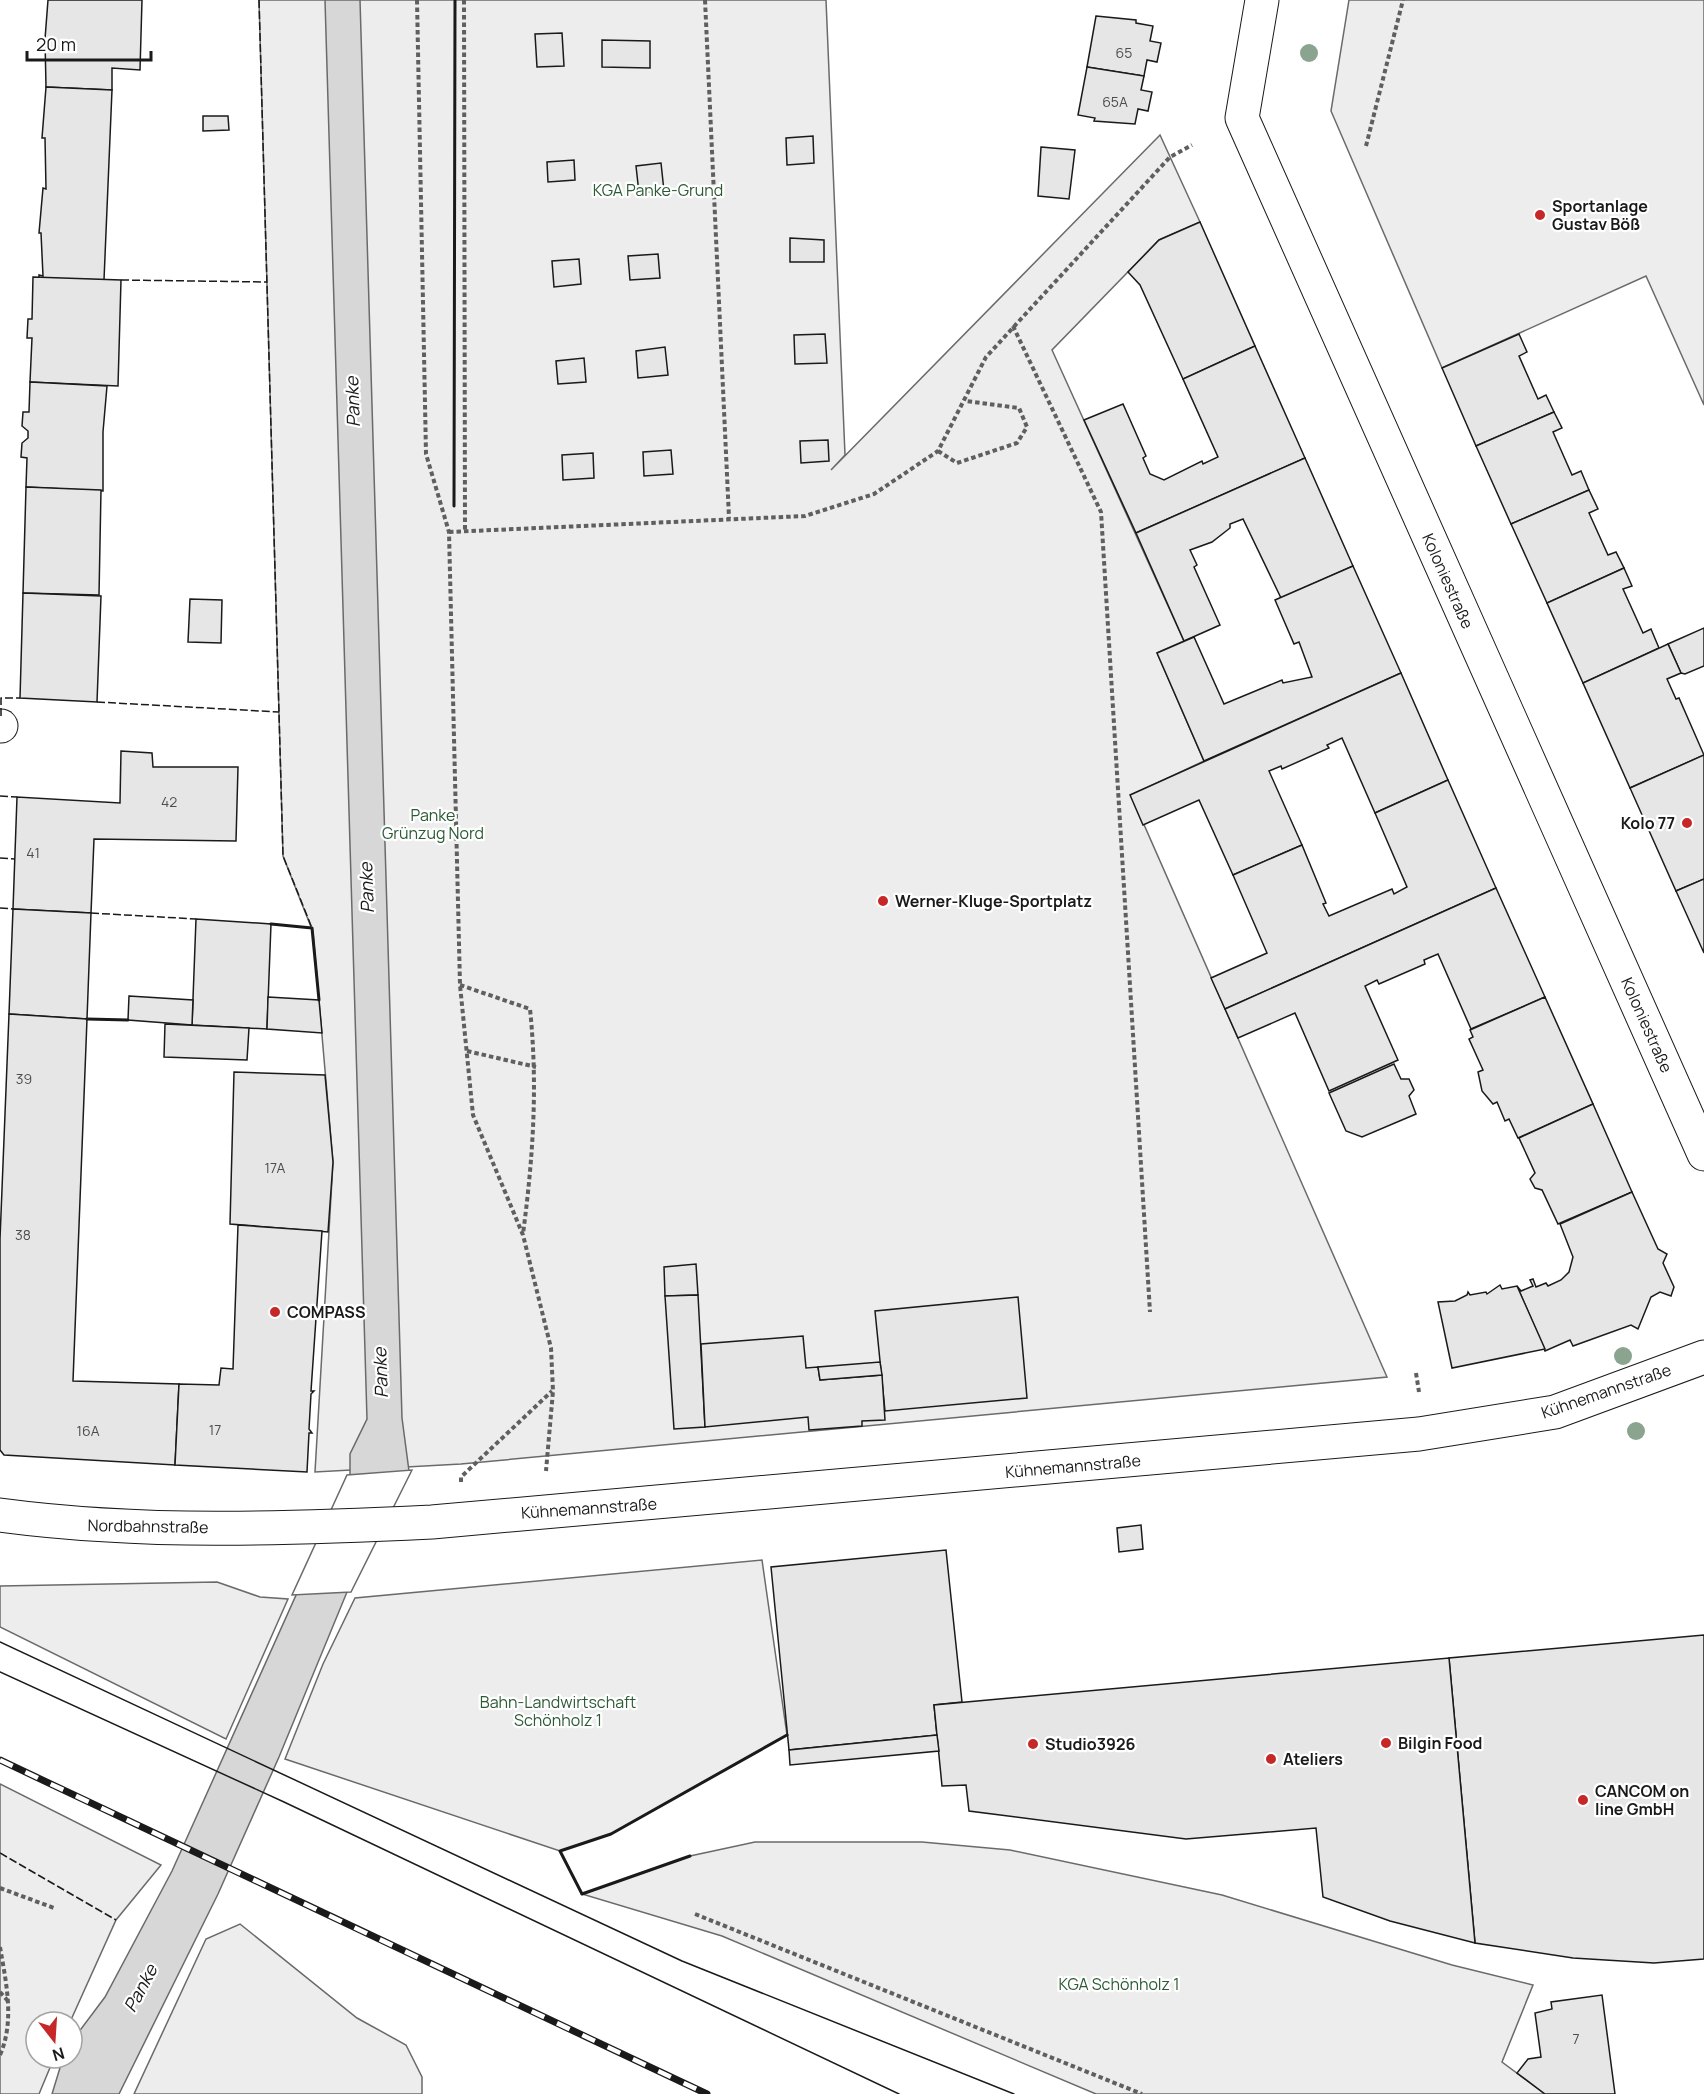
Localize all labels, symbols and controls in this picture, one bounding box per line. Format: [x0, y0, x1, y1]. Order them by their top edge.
scale bar [27, 24, 152, 62]
text: 20 m [36, 32, 76, 56]
house number: 65 [1116, 43, 1132, 62]
house number: 65A [1102, 92, 1128, 111]
park label: KGA Panke-Grund [593, 179, 723, 201]
place label: Sportanlage Gustav Böß [1552, 195, 1648, 235]
marker: Sportanlage Gustav Böß [1533, 208, 1547, 222]
water label: Panke [339, 375, 365, 428]
street label: Koloniestraße [1417, 530, 1479, 632]
house number: 42 [161, 792, 177, 811]
park label: Panke Grünzug Nord [382, 804, 484, 844]
place label: Kolo 77 [1621, 812, 1675, 834]
marker: Kolo 77 [1680, 816, 1694, 830]
house number: 41 [26, 843, 40, 862]
water label: Panke [353, 861, 379, 914]
place label: Werner-Kluge-Sportplatz [895, 890, 1092, 912]
marker: Werner-Kluge-Sportplatz [876, 894, 890, 908]
street label: Koloniestraße [1616, 974, 1678, 1076]
house number: 39 [16, 1069, 32, 1088]
house number: 17A [265, 1158, 286, 1177]
house number: 38 [15, 1225, 31, 1244]
place label: COMPASS [287, 1301, 366, 1323]
marker: COMPASS [268, 1305, 282, 1319]
water label: Panke [367, 1346, 393, 1399]
street label: Kühnemannstraße [1538, 1358, 1674, 1424]
house number: 17 [209, 1420, 221, 1439]
house number: 16A [76, 1421, 100, 1440]
street label: Kühnemannstraße [1004, 1449, 1142, 1483]
street label: Kühnemannstraße [520, 1492, 658, 1524]
street label: Nordbahnstraße [87, 1514, 209, 1538]
park label: Bahn-Landwirtschaft Schönholz 1 [480, 1691, 636, 1731]
place label: Bilgin Food [1398, 1732, 1482, 1754]
place label: Studio3926 [1045, 1733, 1135, 1755]
marker: Bilgin Food [1379, 1736, 1393, 1750]
marker: Studio3926 [1026, 1737, 1040, 1751]
place label: Ateliers [1283, 1748, 1343, 1770]
marker: Ateliers [1264, 1752, 1278, 1766]
place label: CANCOM on line GmbH [1595, 1780, 1689, 1820]
marker: CANCOM on line GmbH [1576, 1793, 1590, 1807]
water label: Panke [118, 1959, 163, 2016]
park label: KGA Schönholz 1 [1058, 1973, 1180, 1995]
north arrow [24, 2010, 84, 2070]
house number: 7 [1572, 2029, 1580, 2048]
text: N [50, 2042, 67, 2067]

